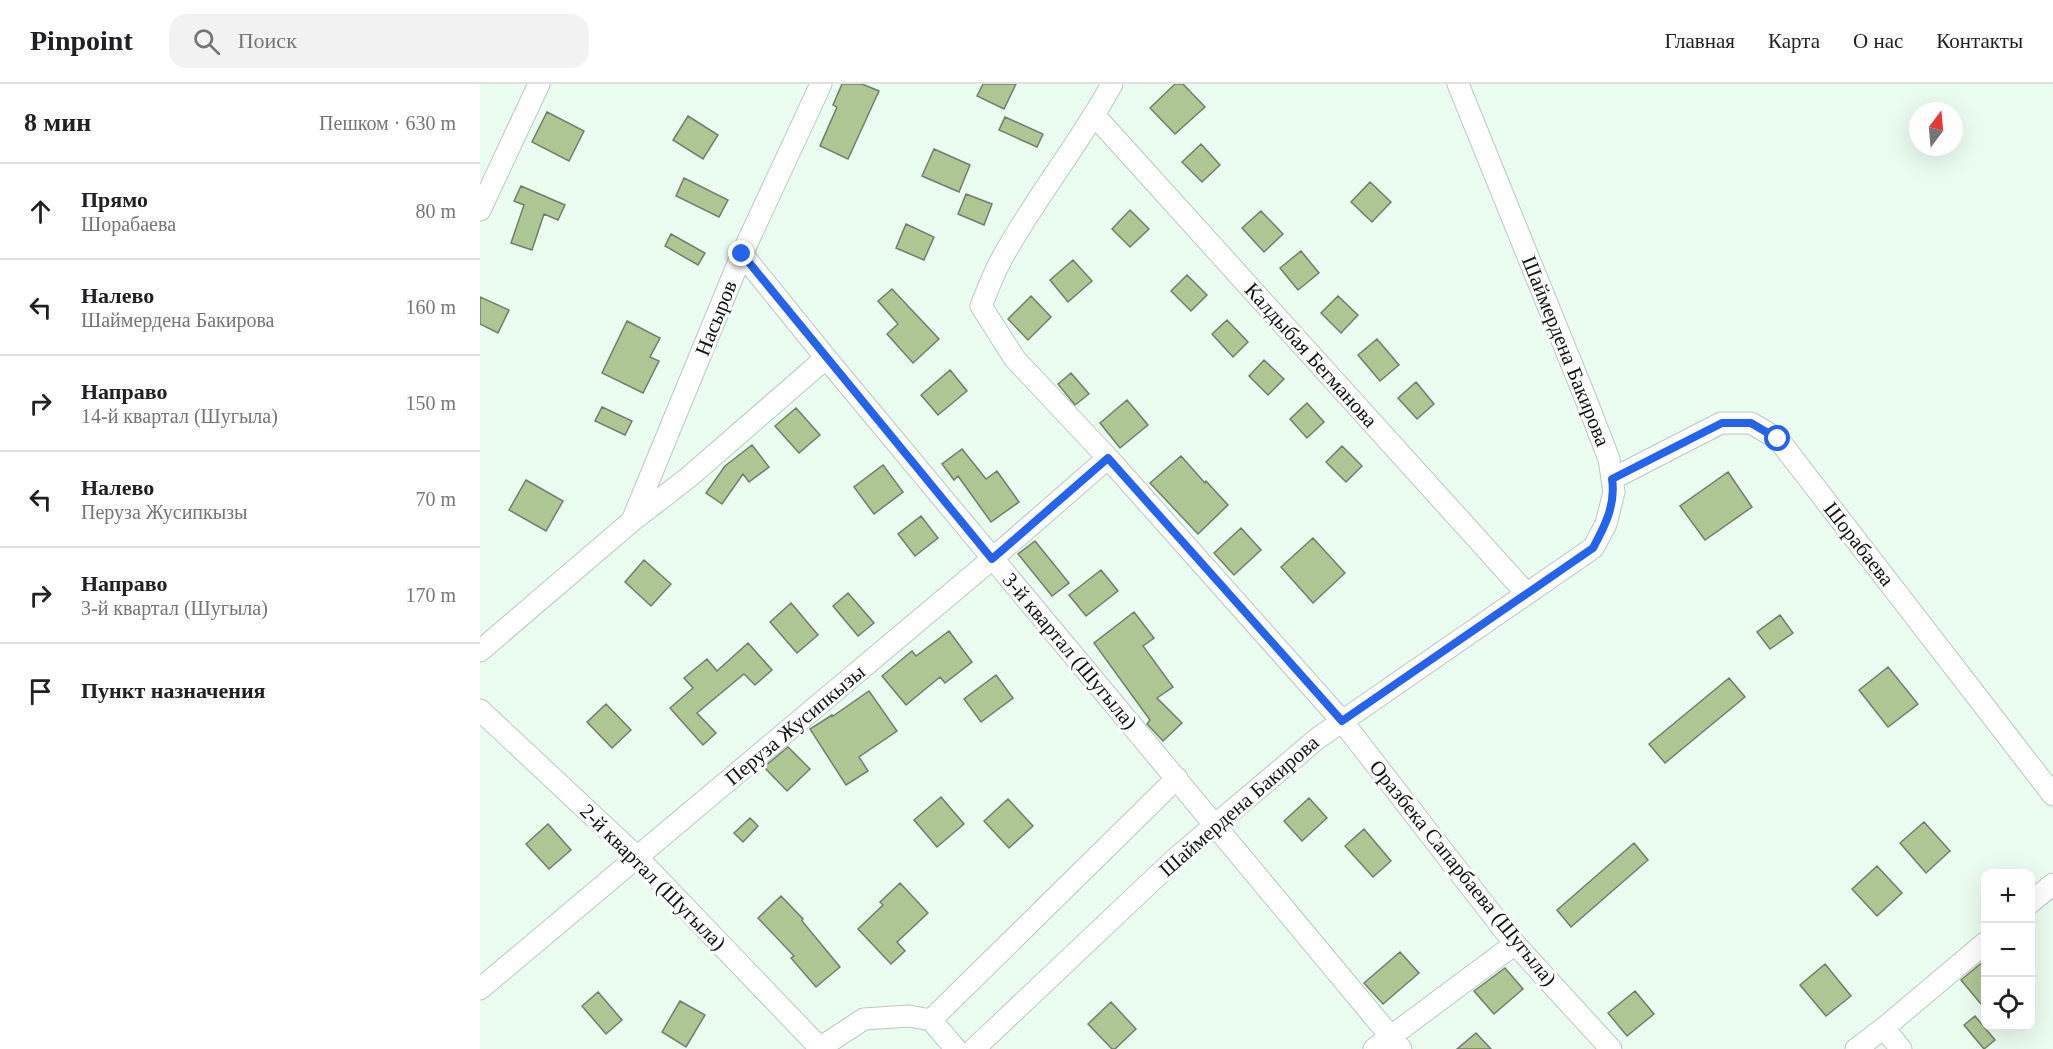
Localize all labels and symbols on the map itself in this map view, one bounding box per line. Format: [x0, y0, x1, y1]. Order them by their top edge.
north arrow [1909, 102, 1963, 156]
route end [728, 240, 754, 266]
street label: Шаймердена Бакирова [1517, 252, 1615, 450]
street label: Насыров [690, 277, 742, 359]
street label: Калдыбая Бегманова [1240, 278, 1383, 433]
route start [1764, 425, 1790, 451]
street label: Шорабаева [1819, 497, 1900, 591]
street label: 3-й квартал (Шугыла) [998, 568, 1142, 734]
street label: Перуза Жусипкызы [720, 660, 870, 790]
street label: Шаймердена Бакирова [1154, 730, 1324, 882]
street label: Оразбека Сапарбаева (Шугыла) [1365, 755, 1561, 991]
street label: 2-й квартал (Шугыла) [575, 799, 731, 955]

